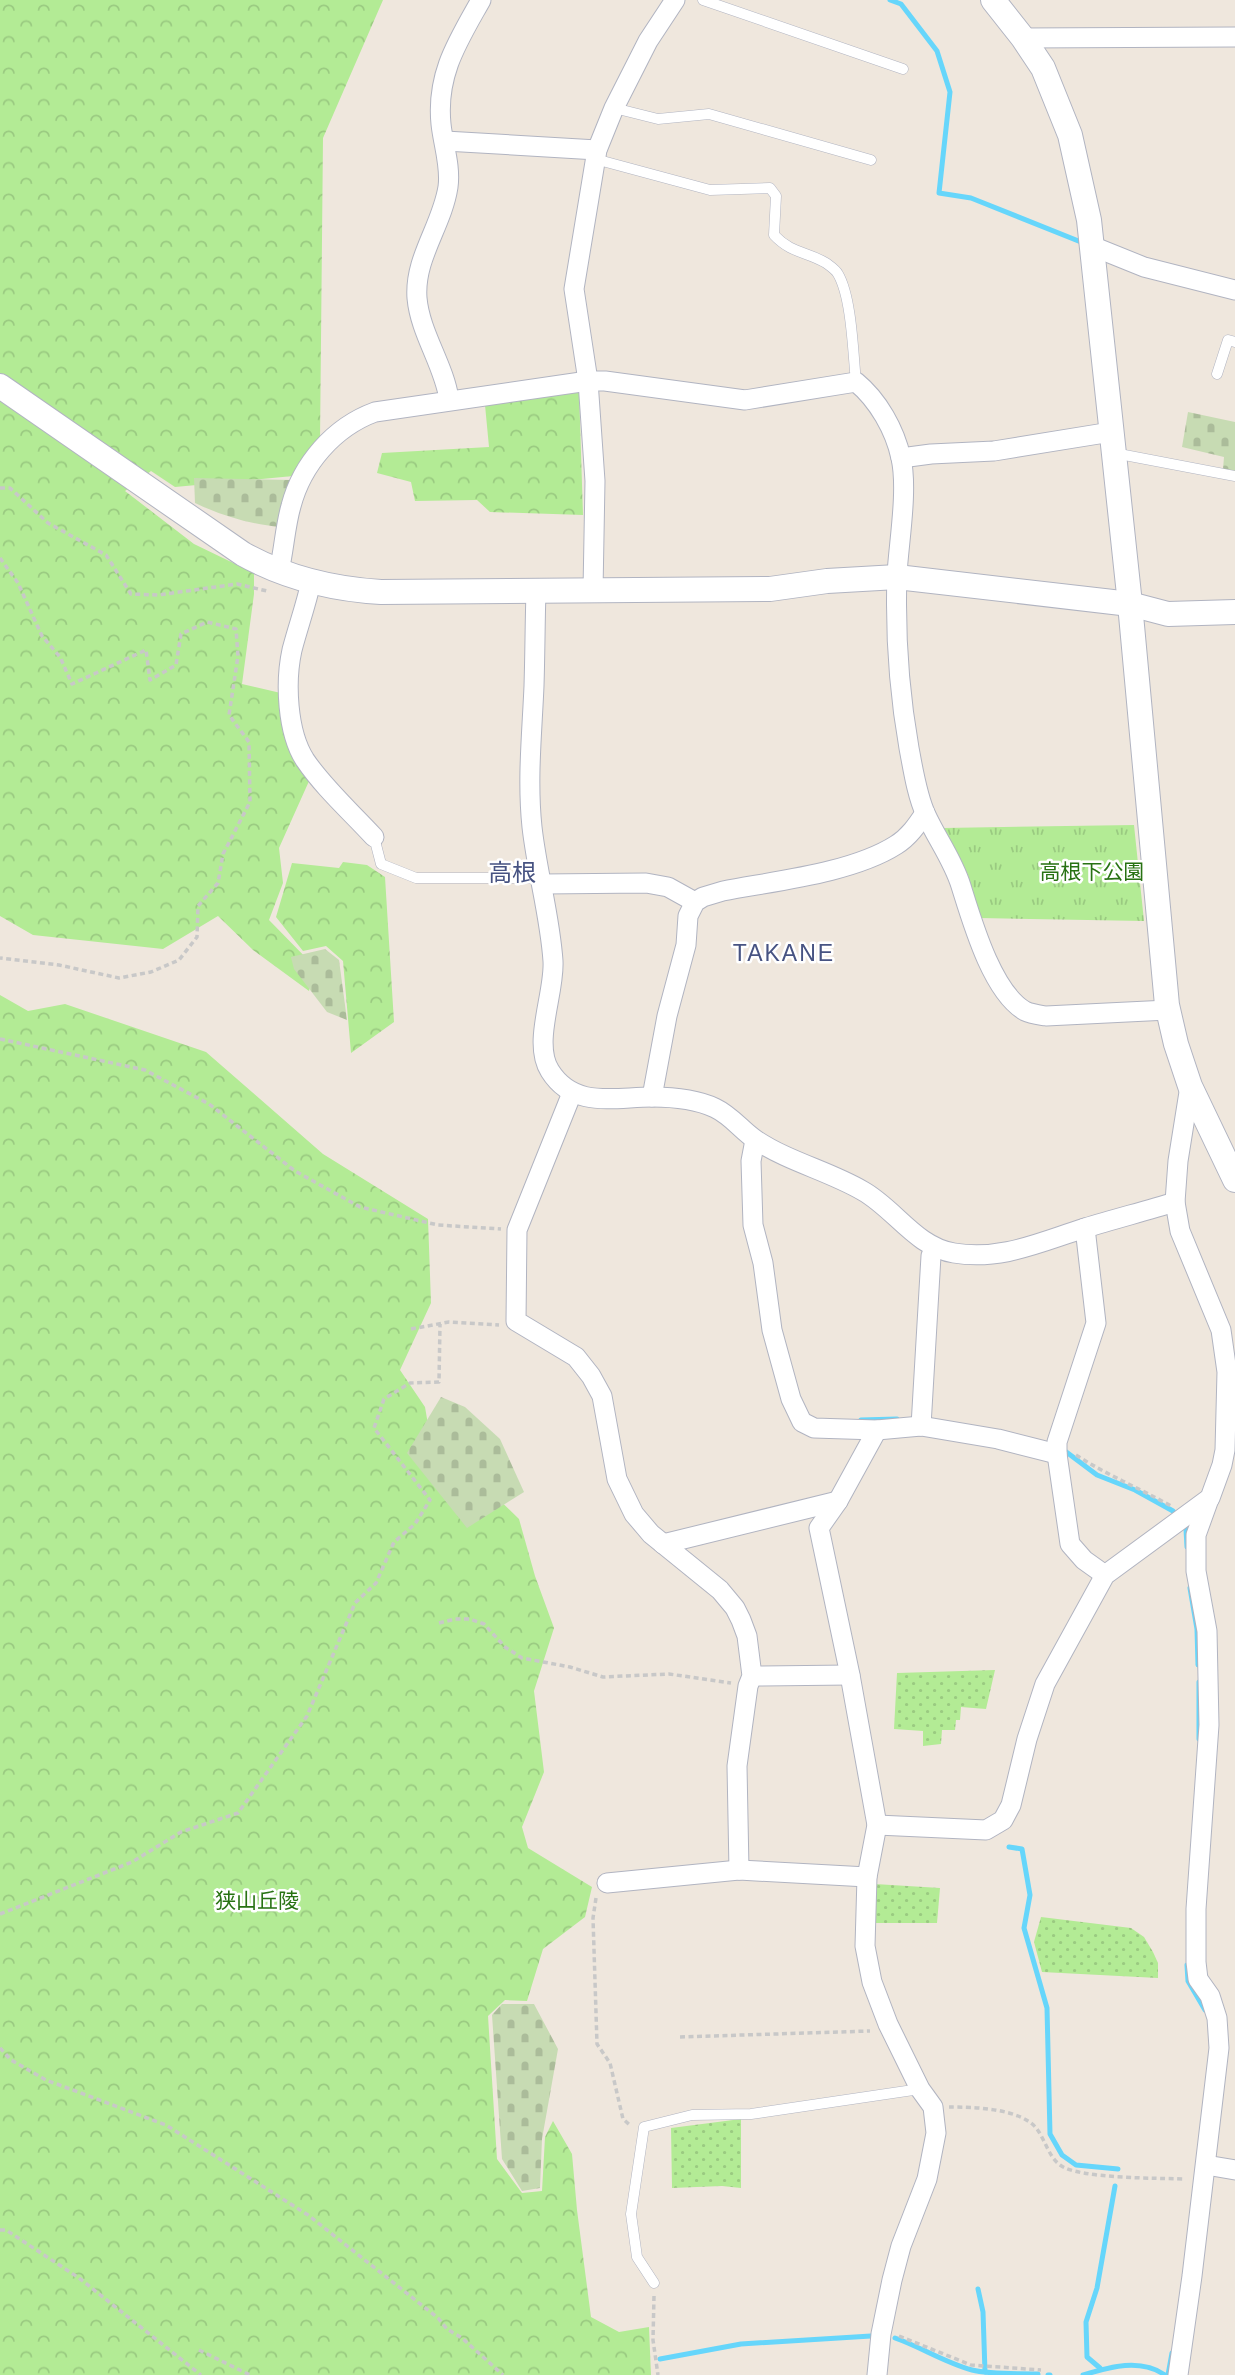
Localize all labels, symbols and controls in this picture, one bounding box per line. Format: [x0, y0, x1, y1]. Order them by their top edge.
district label: 高根 [488, 859, 536, 886]
park label: 高根下公園 [1040, 860, 1145, 883]
district label: TAKANE [733, 940, 835, 966]
park label: 狭山丘陵 [215, 1889, 299, 1912]

